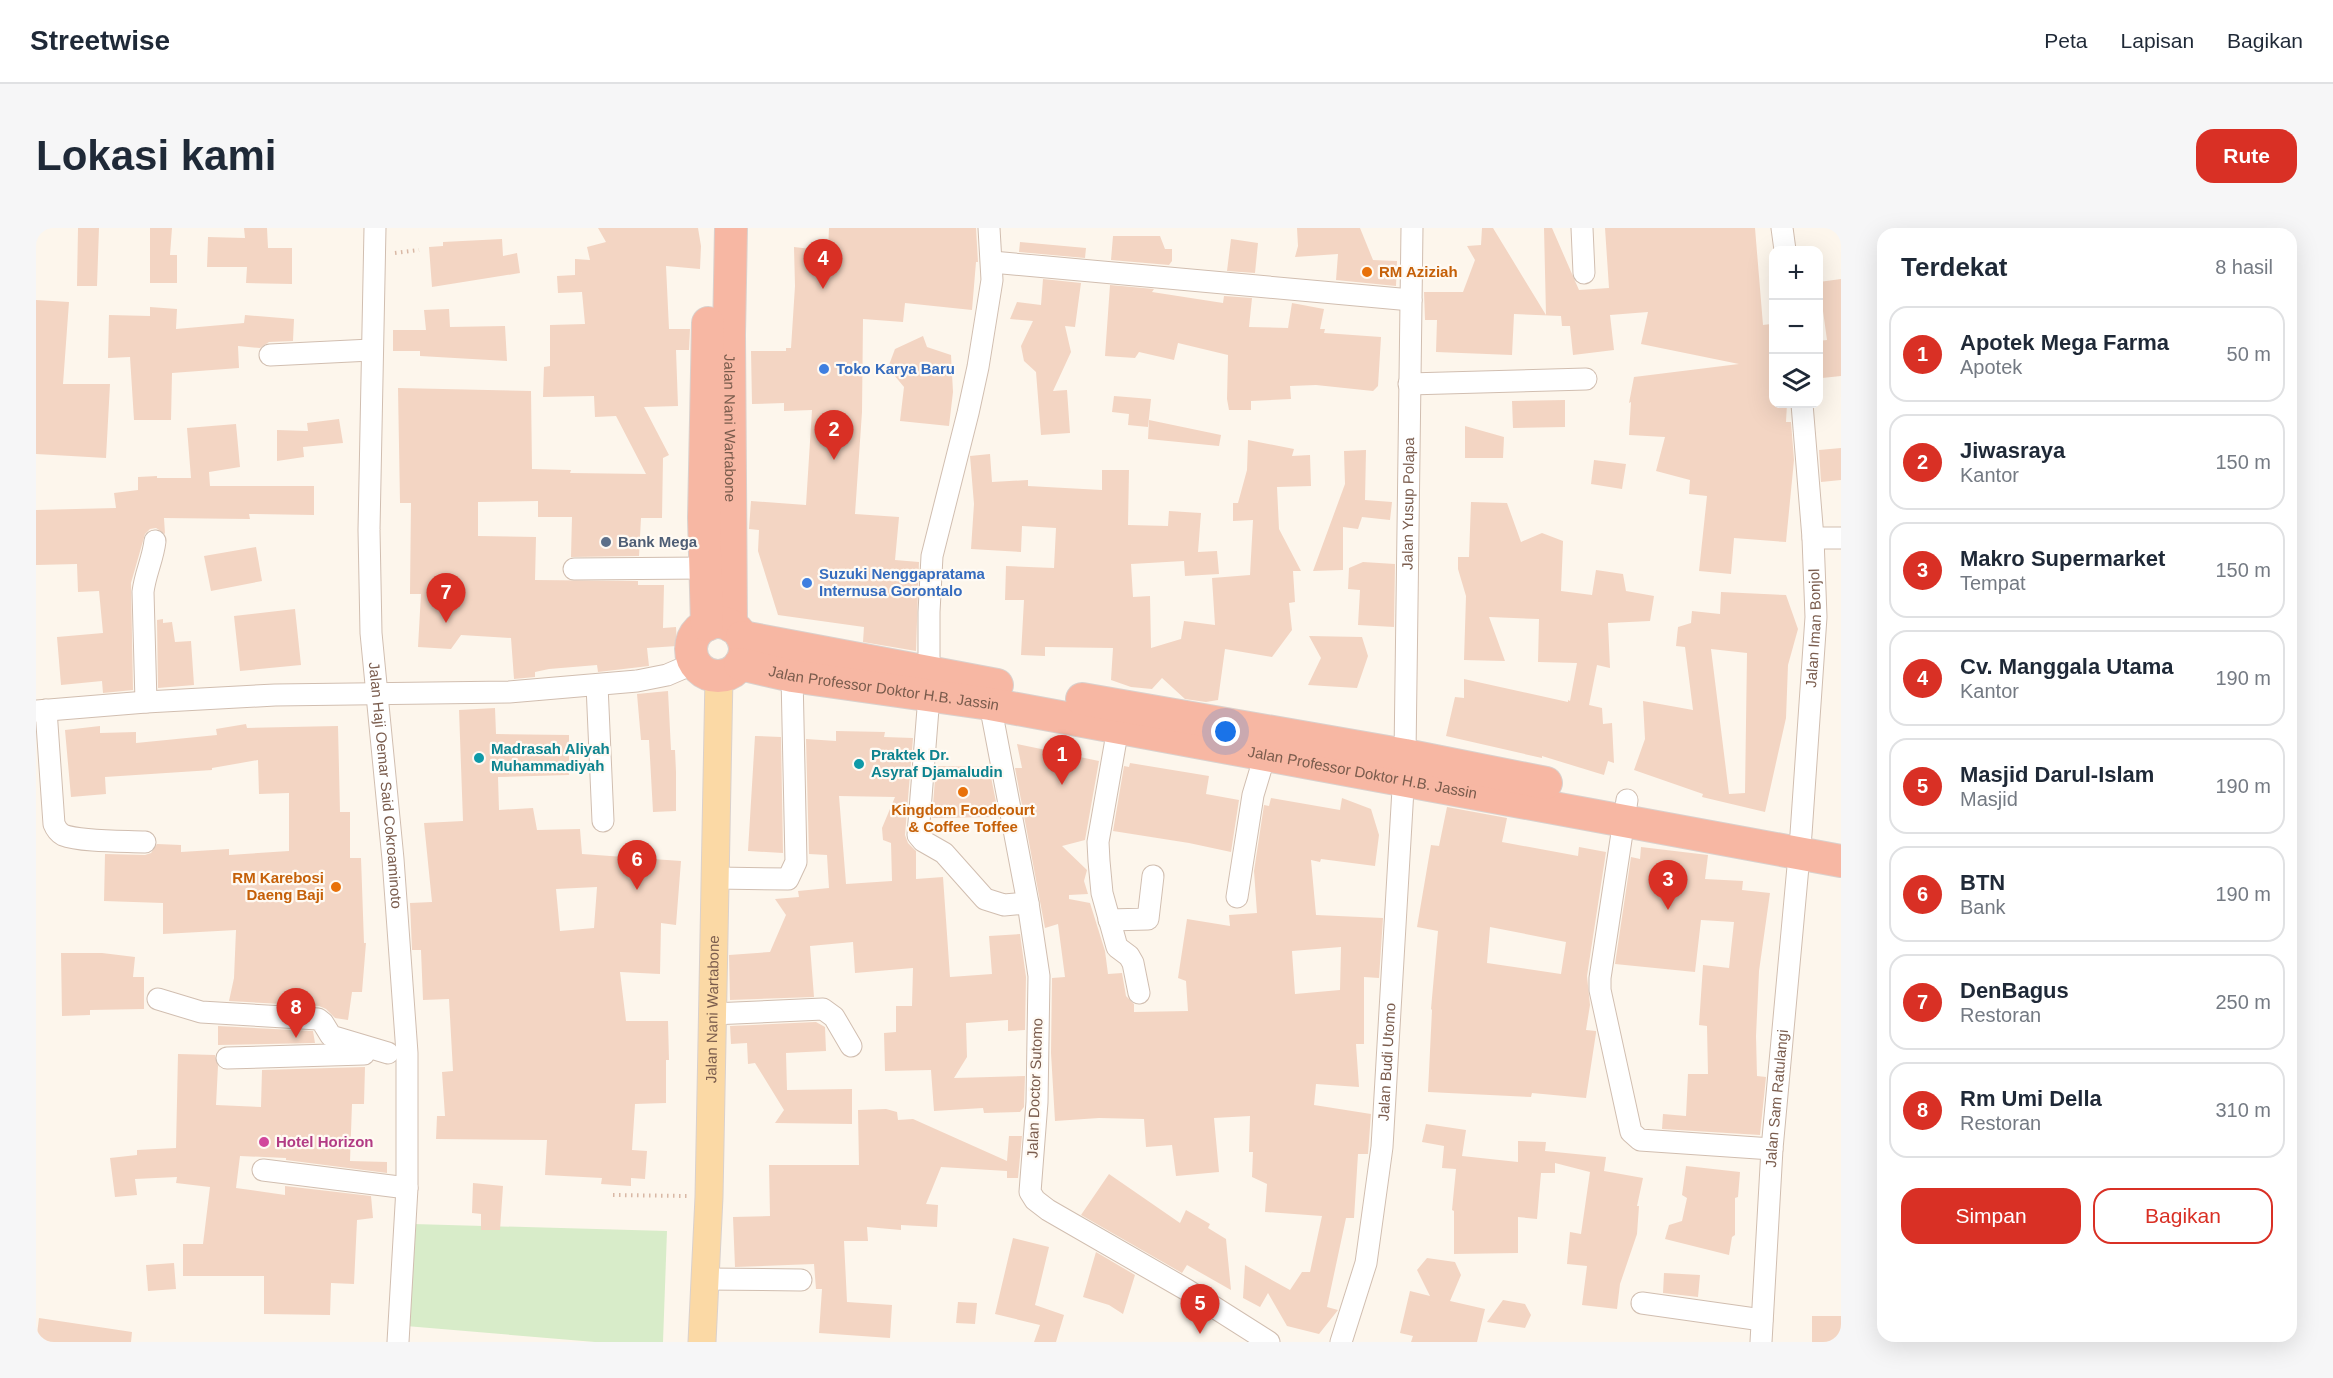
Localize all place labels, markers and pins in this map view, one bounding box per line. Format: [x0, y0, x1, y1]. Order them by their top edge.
pin: 4 [804, 239, 842, 289]
place label: RM Aziziah [1379, 263, 1458, 280]
marker: RM Aziziah [1360, 265, 1374, 279]
place label: Toko Karya Baru [836, 360, 955, 377]
marker: Toko Karya Baru [817, 362, 831, 376]
pin: 2 [814, 410, 854, 460]
place label: Bank Mega [618, 533, 698, 550]
marker: Bank Mega [599, 535, 613, 549]
place label: Suzuki Nenggapratama Internusa Gorontalo [819, 565, 986, 599]
pin: 7 [426, 574, 466, 623]
marker: Suzuki Nenggapratama Internusa Gorontalo [800, 576, 814, 590]
pin: 1 [1042, 736, 1082, 785]
place label: Madrasah Aliyah Muhammadiyah [491, 740, 610, 774]
place label: Praktek Dr. Asyraf Djamaludin [871, 746, 1003, 780]
marker: Madrasah Aliyah Muhammadiyah [472, 751, 486, 765]
marker: Praktek Dr. Asyraf Djamaludin [852, 757, 866, 771]
marker: Kingdom Foodcourt & Coffee Toffee [956, 785, 970, 799]
place label: Kingdom Foodcourt & Coffee Toffee [891, 801, 1035, 835]
pin: 6 [618, 840, 656, 890]
pin: 3 [1648, 860, 1688, 910]
place label: RM Karebosi Daeng Baji [232, 869, 324, 903]
marker: RM Karebosi Daeng Baji [329, 880, 343, 894]
pin: 8 [276, 988, 316, 1038]
place label: Hotel Horizon [276, 1133, 374, 1150]
marker: Hotel Horizon [257, 1135, 271, 1149]
pin: 5 [1180, 1284, 1220, 1334]

